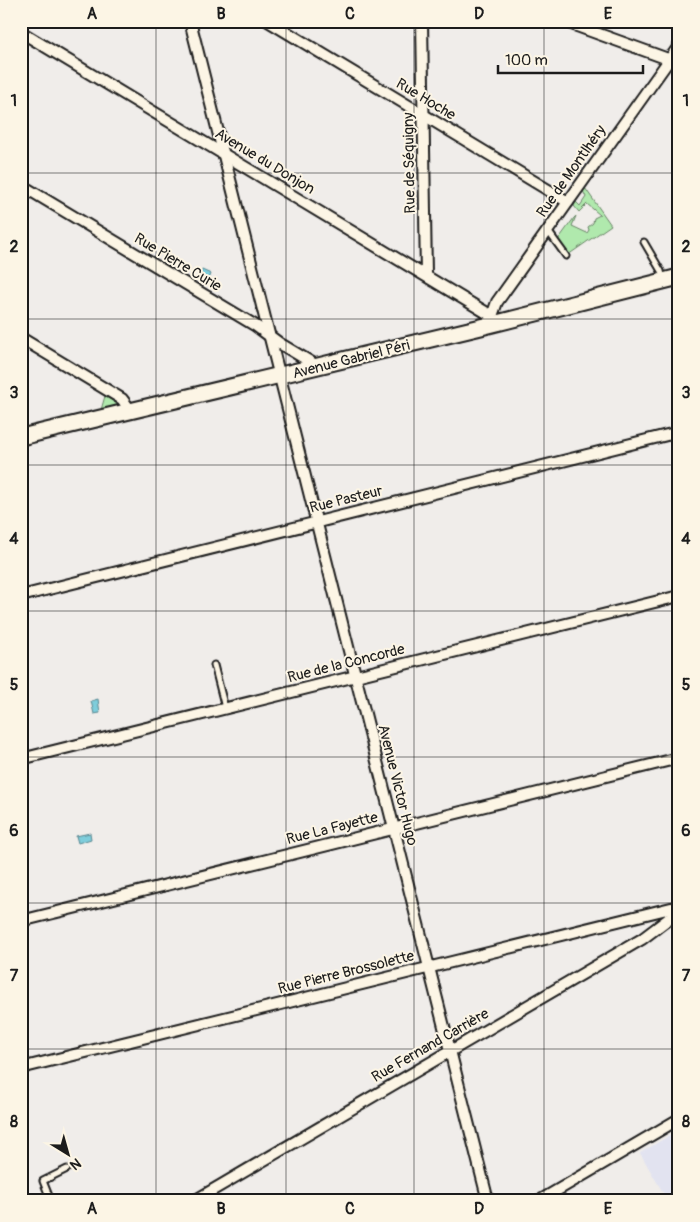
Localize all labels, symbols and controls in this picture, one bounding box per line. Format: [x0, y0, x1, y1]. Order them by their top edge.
text: A [87, 4, 98, 24]
text: B [216, 4, 226, 24]
text: C [345, 4, 355, 24]
text: D [474, 4, 484, 24]
text: E [604, 4, 613, 24]
scale bar [498, 42, 642, 74]
text: 100 m [505, 51, 548, 70]
street label: Rue Hoche [392, 74, 460, 125]
text: 1 [11, 91, 17, 111]
text: 1 [683, 91, 689, 111]
street label: Rue de Séquigny [399, 112, 420, 214]
street label: Rue de Montlhéry [533, 121, 611, 221]
street label: Avenue du Donjon [211, 124, 318, 199]
street label: Rue Pierre Curie [131, 229, 225, 296]
text: 2 [10, 237, 19, 257]
text: 2 [682, 237, 691, 257]
street label: Avenue Gabriel Péri [291, 336, 412, 383]
text: 3 [10, 383, 19, 403]
text: 3 [682, 383, 691, 403]
street label: Rue Pasteur [308, 481, 385, 518]
text: 4 [9, 529, 19, 549]
text: 4 [681, 529, 691, 549]
street label: Rue de la Concorde [286, 640, 407, 687]
text: 5 [10, 675, 19, 695]
text: 5 [682, 675, 691, 695]
street label: Avenue Victor Hugo [373, 723, 422, 848]
street label: Rue La Fayette [284, 808, 381, 849]
text: 6 [9, 821, 19, 841]
text: 6 [681, 821, 691, 841]
street label: Rue Pierre Brossolette [276, 946, 417, 999]
text: 7 [10, 966, 19, 986]
text: 7 [682, 966, 691, 986]
street label: Rue Fernand Carrière [368, 1004, 493, 1087]
text: 8 [10, 1112, 18, 1132]
text: 8 [682, 1112, 690, 1132]
north arrow [42, 1130, 92, 1180]
text: N [67, 1154, 84, 1174]
text: A [87, 1199, 98, 1219]
text: B [216, 1199, 226, 1219]
text: C [345, 1199, 355, 1219]
text: D [474, 1199, 484, 1219]
text: E [604, 1199, 613, 1219]

